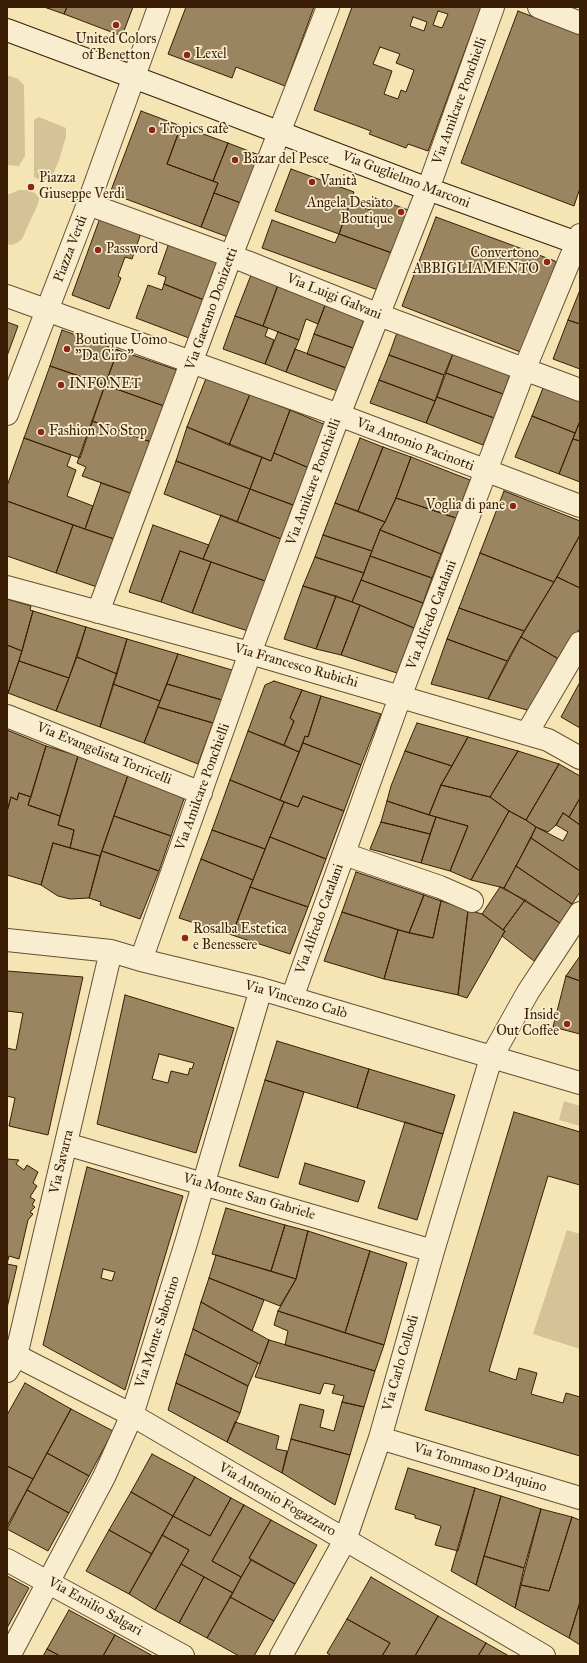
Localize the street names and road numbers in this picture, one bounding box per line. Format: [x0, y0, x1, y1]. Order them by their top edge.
street label: Via Amilcare Ponchielli [429, 35, 491, 167]
street label: Via Guglielmo Marconi [340, 148, 472, 212]
street label: Piazza Verdi [51, 213, 91, 285]
street label: Via Gaetano Donizetti [182, 246, 242, 372]
street label: Via Luigi Galvani [284, 270, 384, 324]
street label: Via Antonio Pacinotti [354, 415, 476, 475]
street label: Via Amilcare Ponchielli [283, 416, 345, 548]
street label: Via Alfredo Catalani [403, 558, 461, 672]
street label: Via Francesco Rubichi [232, 640, 360, 692]
street label: Via Evangelista Torricelli [34, 719, 174, 789]
street label: Via Amilcare Ponchielli [172, 721, 234, 853]
street label: Via Alfredo Catalani [292, 862, 348, 976]
street label: Via Vincenzo Calò [243, 977, 349, 1023]
street label: Via Savarra [46, 1128, 78, 1196]
street label: Via Monte San Gabriele [181, 1170, 317, 1224]
street label: Via Monte Sabotino [132, 1274, 184, 1390]
street label: Via Carlo Collodi [379, 1313, 423, 1413]
street label: Via Tommaso D'Aquino [411, 1440, 549, 1496]
street label: Via Antonio Fogazzaro [215, 1460, 339, 1540]
street label: Via Emilio Salgari [45, 1574, 145, 1640]

